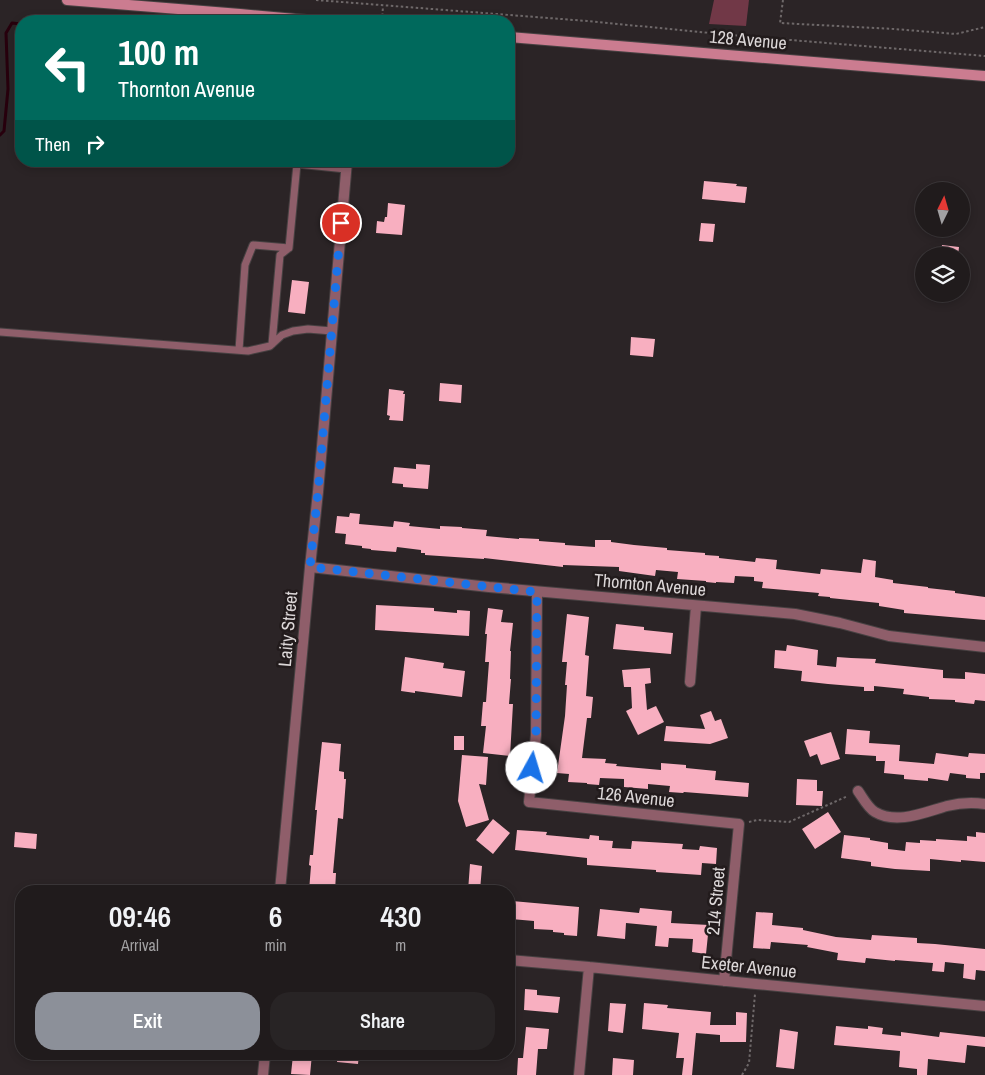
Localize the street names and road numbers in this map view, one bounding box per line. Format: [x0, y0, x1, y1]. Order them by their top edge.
street label: 128 Avenue [708, 24, 788, 55]
street label: Thornton Avenue [593, 567, 707, 602]
street label: Laity Street [272, 590, 303, 668]
street label: 126 Avenue [596, 780, 676, 813]
street label: 214 Street [700, 866, 731, 936]
street label: Exeter Avenue [700, 949, 798, 984]

